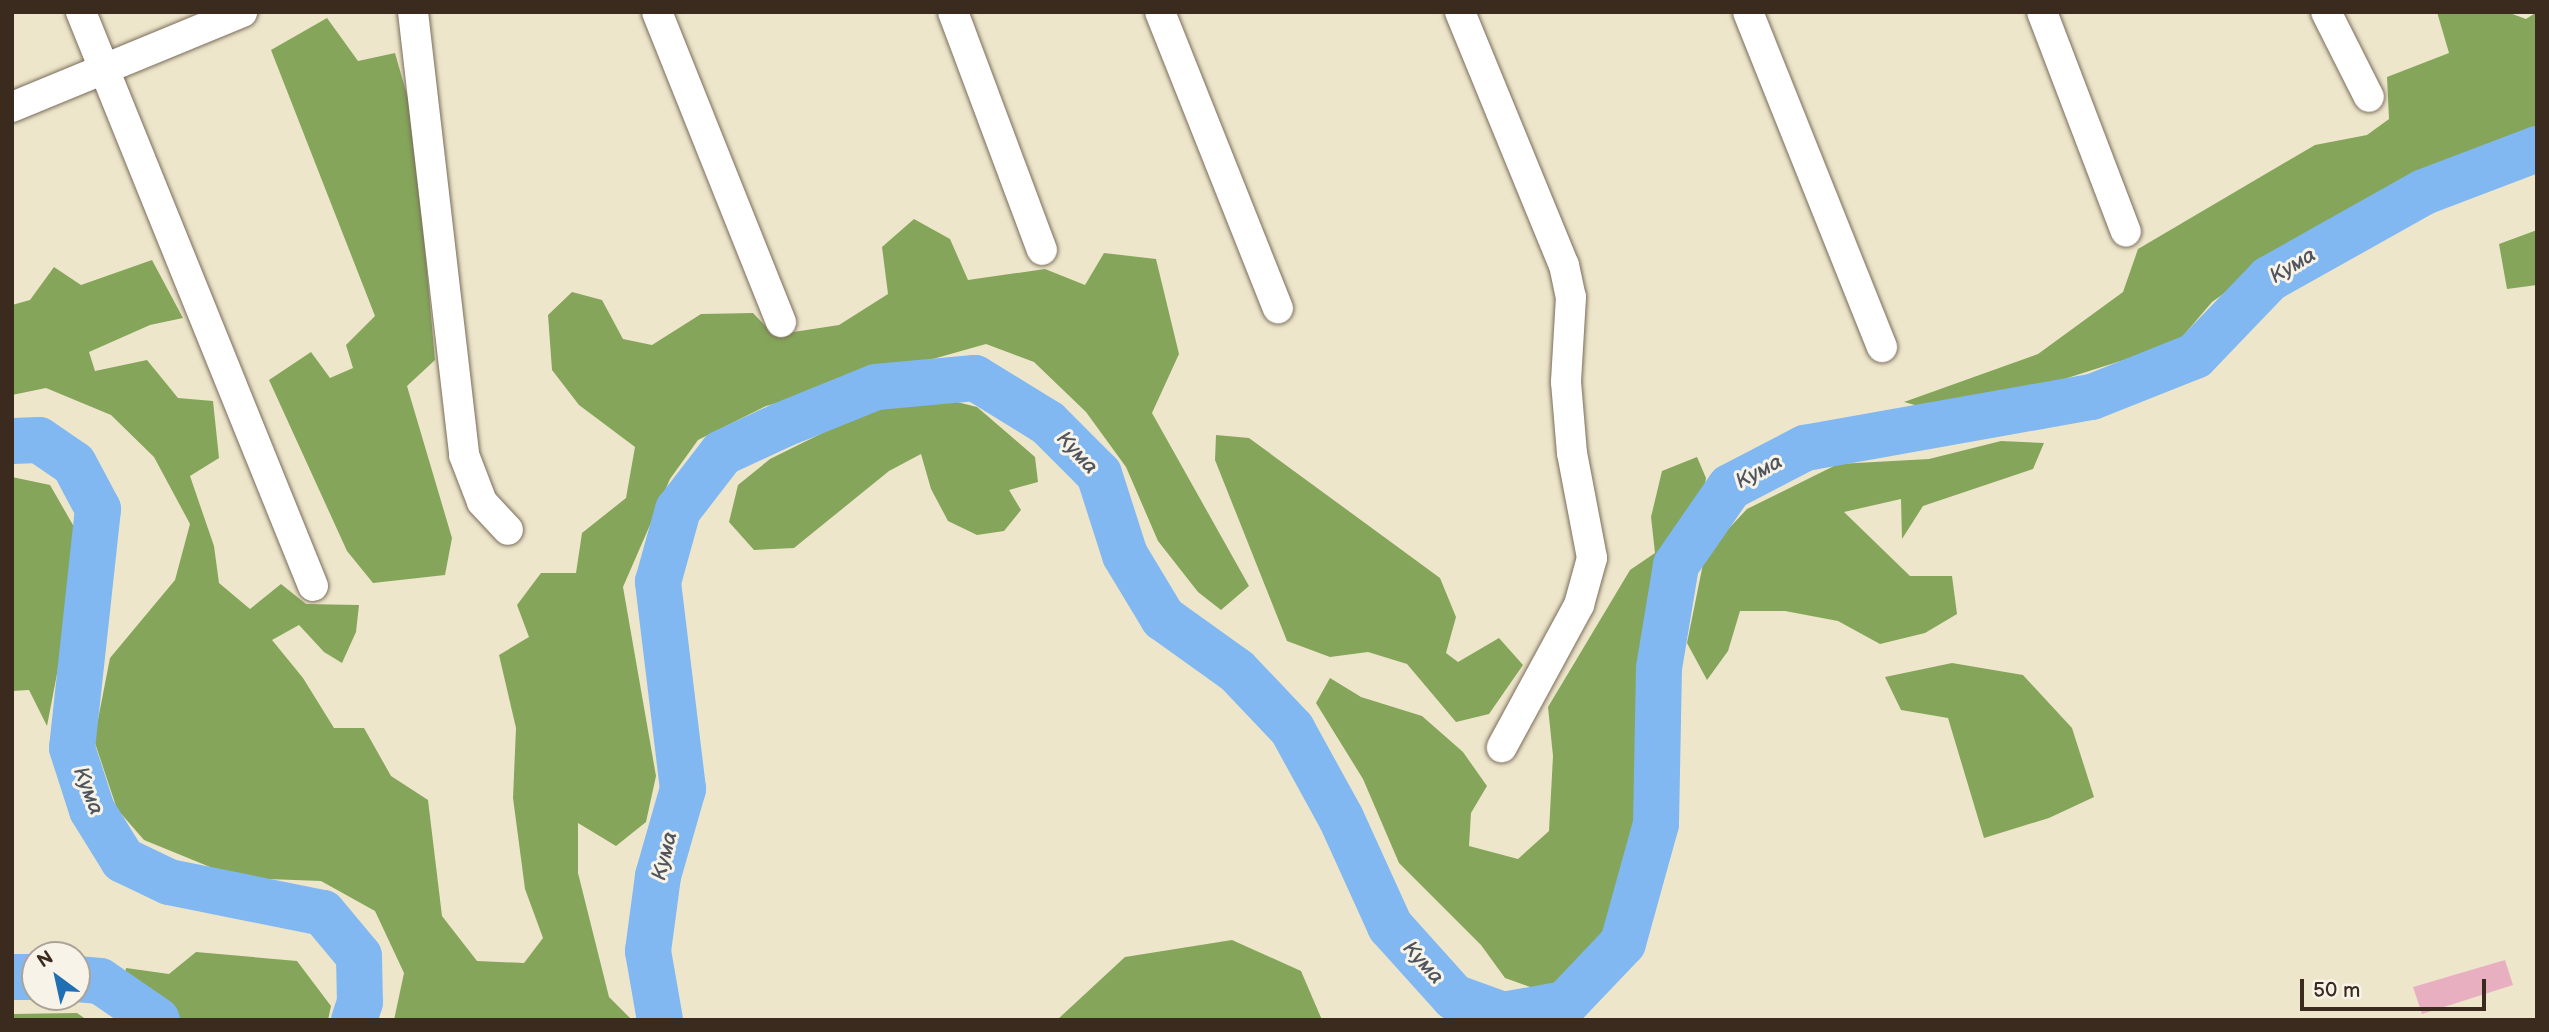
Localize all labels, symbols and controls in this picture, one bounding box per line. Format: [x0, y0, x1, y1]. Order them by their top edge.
water label: Кума [2265, 242, 2321, 290]
water label: Кума [1051, 426, 1103, 480]
water label: Кума [1731, 449, 1787, 495]
water label: Кума [67, 763, 109, 819]
water label: Кума [647, 829, 683, 883]
water label: Кума [1397, 936, 1449, 990]
north arrow [21, 941, 91, 1011]
text: N [33, 946, 58, 973]
scale bar [2304, 965, 2490, 1009]
text: 50 m [2313, 978, 2360, 1003]

